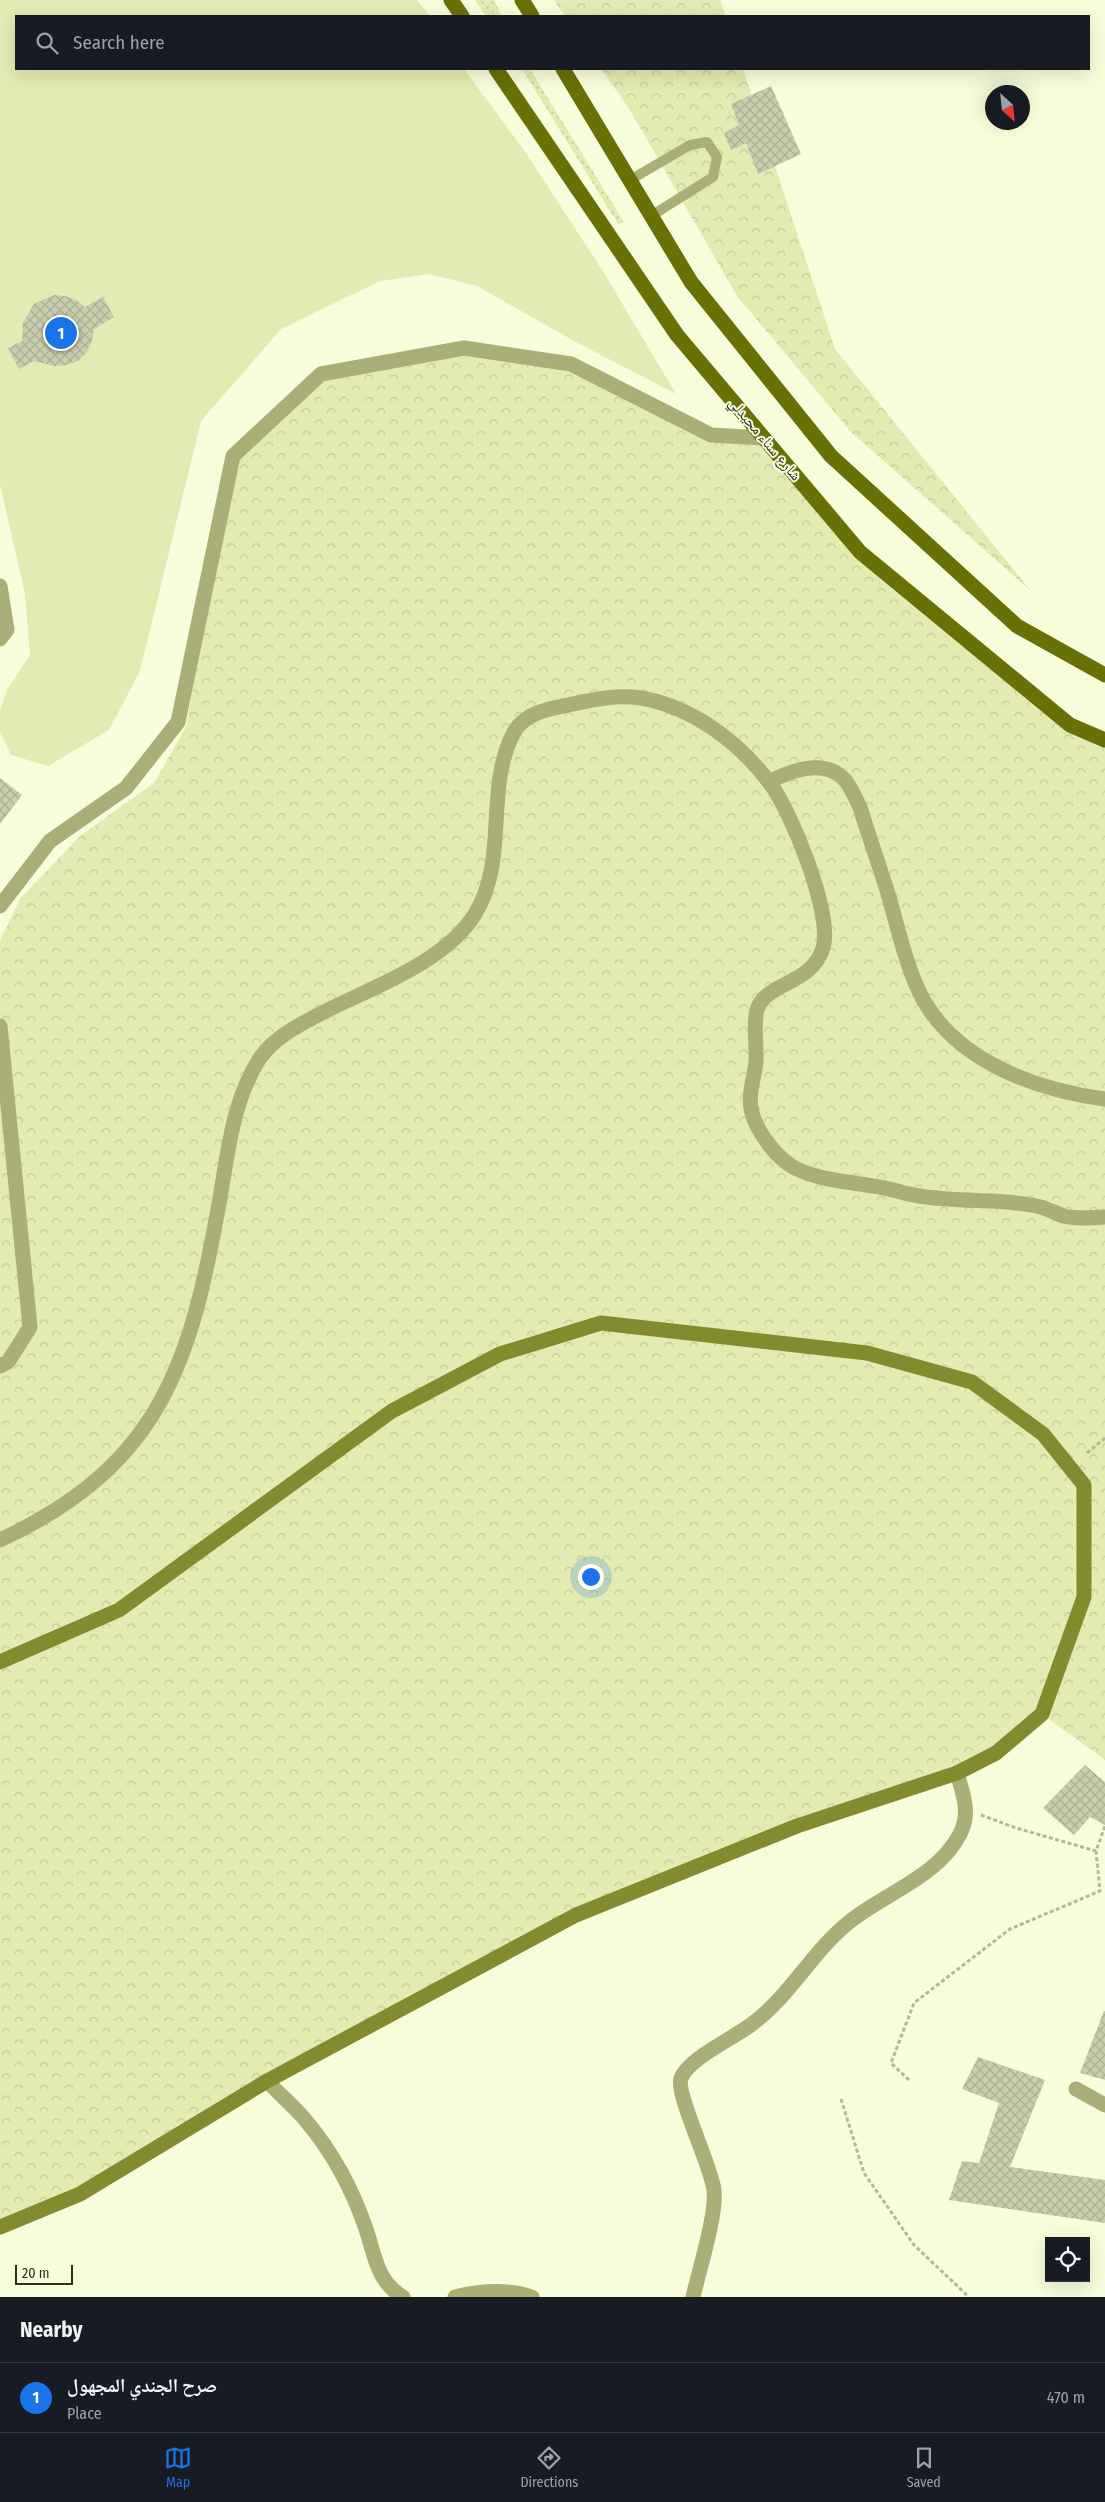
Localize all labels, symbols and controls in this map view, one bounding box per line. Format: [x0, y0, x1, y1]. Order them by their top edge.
search box [15, 15, 1090, 70]
icon: search [33, 29, 61, 57]
text: Search here [73, 31, 165, 54]
north arrow [985, 85, 1030, 130]
pin: 1 [45, 314, 77, 352]
street label: شارع سناء محيدلي [723, 394, 805, 486]
your location [578, 1564, 604, 1590]
map controls [1045, 2237, 1090, 2282]
button: locate [1045, 2237, 1090, 2282]
scale bar [15, 2262, 72, 2285]
text: 20 m [22, 2265, 50, 2282]
text: Nearby [20, 2317, 82, 2343]
text: صرح الجندي المجهول [67, 2374, 217, 2397]
text: 1 [33, 2388, 39, 2407]
text: 470 m [1047, 2388, 1085, 2407]
text: Place [67, 2404, 102, 2423]
tab: Map [164, 2444, 192, 2491]
tab: Directions [520, 2444, 578, 2491]
tab: Saved [907, 2444, 941, 2491]

